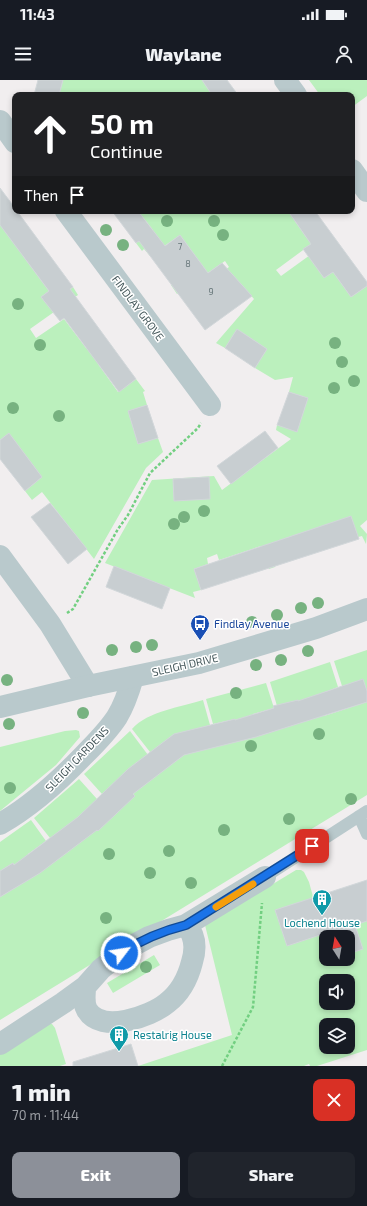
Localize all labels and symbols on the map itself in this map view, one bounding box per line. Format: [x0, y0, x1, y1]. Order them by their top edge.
house number: 7 [178, 241, 183, 252]
house number: 8 [185, 258, 191, 269]
street label: FINDLAY GROVE [110, 273, 167, 343]
house number: 9 [208, 286, 214, 297]
bus stop icon: Findlay Avenue [189, 613, 211, 641]
place label: Findlay Avenue [214, 617, 289, 630]
street label: SLEIGH DRIVE [151, 651, 219, 678]
street label: SLEIGH GARDENS [42, 723, 111, 794]
pin [295, 829, 329, 863]
building icon: Lochend House [311, 888, 333, 916]
place label: Lochend House [284, 916, 360, 929]
north arrow [319, 930, 355, 966]
position arrow [100, 932, 142, 974]
building icon: Restalrig House [108, 1024, 130, 1052]
place label: Restalrig House [133, 1028, 212, 1041]

